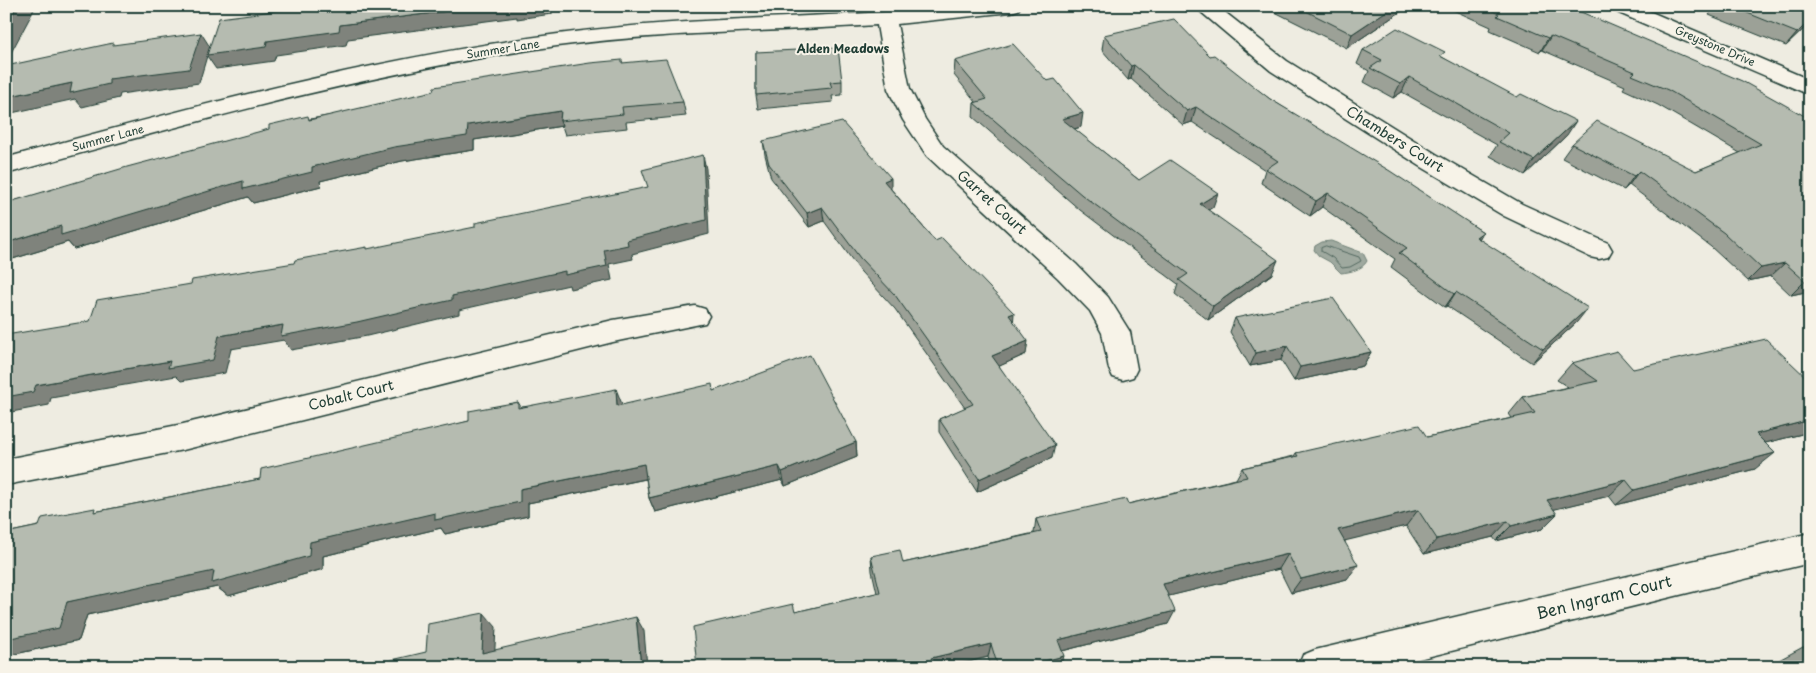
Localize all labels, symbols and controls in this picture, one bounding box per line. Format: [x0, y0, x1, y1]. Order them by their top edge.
street label: Greystone Drive [1672, 21, 1758, 70]
street label: Summer Lane [465, 34, 541, 63]
district label: Alden Meadows [796, 39, 890, 57]
street label: Chambers Court [1342, 100, 1448, 177]
street label: Summer Lane [70, 120, 146, 155]
street label: Garret Court [953, 164, 1032, 239]
street label: Cobalt Court [306, 374, 396, 415]
street label: Ben Ingram Court [1534, 568, 1674, 624]

